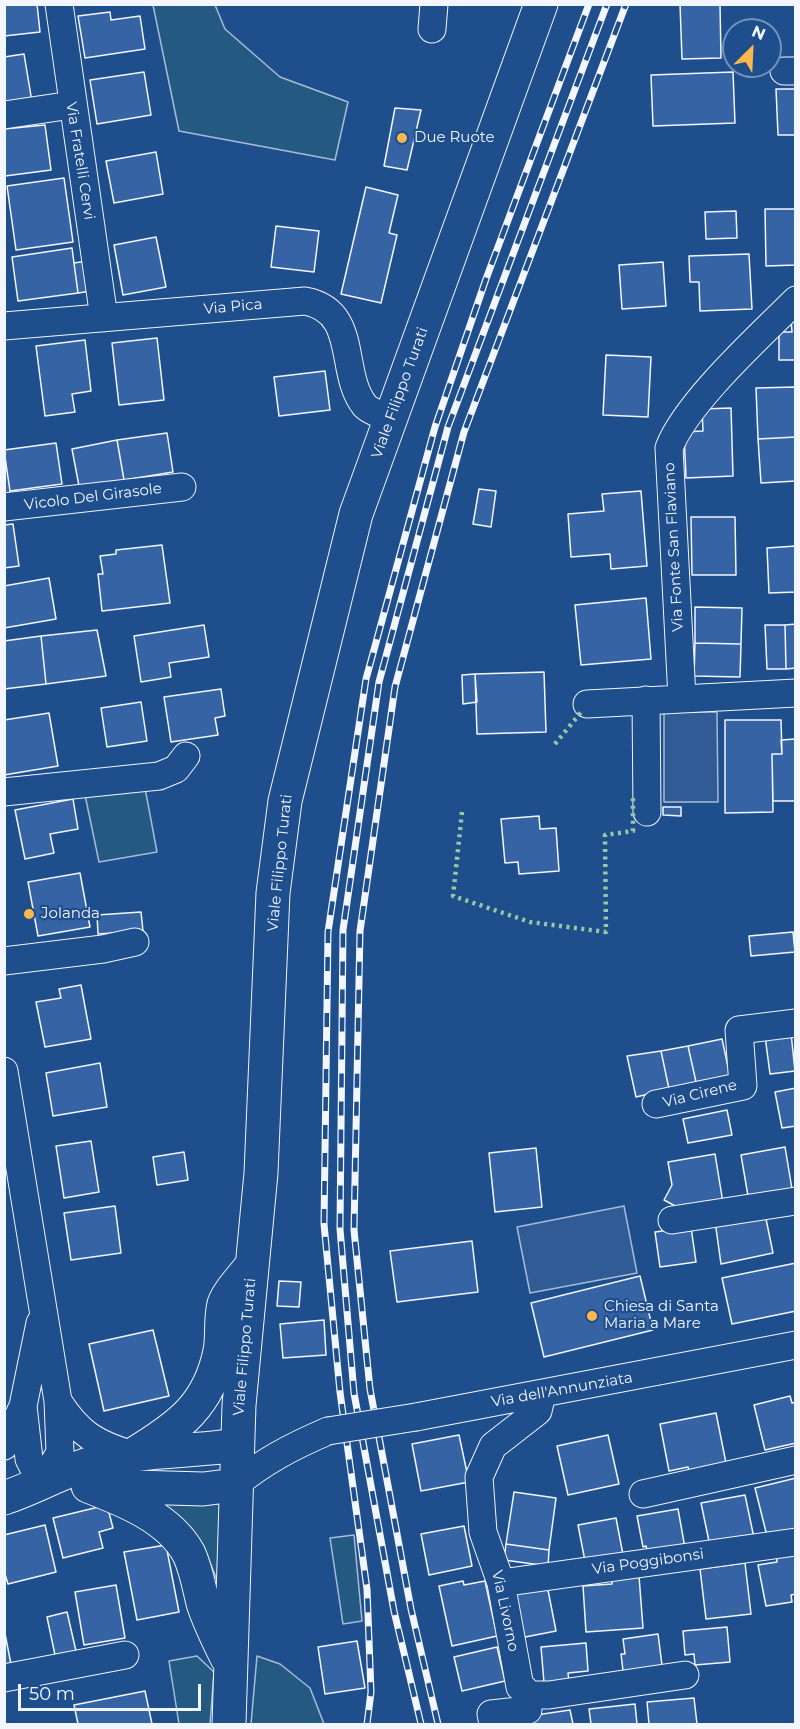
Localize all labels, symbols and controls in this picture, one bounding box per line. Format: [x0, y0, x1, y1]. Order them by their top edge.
north arrow [722, 18, 782, 78]
text: N [749, 22, 768, 44]
street label: Via Fratelli Cervi [62, 101, 98, 221]
place label: Due Ruote [414, 129, 495, 147]
marker: Due Ruote [395, 131, 409, 145]
street label: Via Pica [203, 295, 263, 319]
street label: Viale Filippo Turati [368, 325, 432, 461]
street label: Via Fonte San Flaviano [661, 462, 687, 632]
street label: Vicolo Del Girasole [23, 480, 163, 514]
street label: Viale Filippo Turati [264, 793, 296, 933]
place label: Jolanda [41, 905, 100, 923]
marker: Jolanda [22, 907, 36, 921]
street label: Via Cirene [661, 1076, 739, 1112]
street label: Viale Filippo Turati [230, 1277, 260, 1417]
place label: Chiesa di Santa Maria a Mare [604, 1298, 719, 1333]
marker: Chiesa di Santa Maria a Mare [585, 1309, 599, 1323]
street label: Via dell'Annunziata [490, 1369, 634, 1411]
street label: Via Poggibonsi [591, 1545, 705, 1579]
street label: Via Livorno [488, 1569, 522, 1653]
scale bar [21, 1672, 204, 1710]
text: 50 m [29, 1683, 75, 1705]

